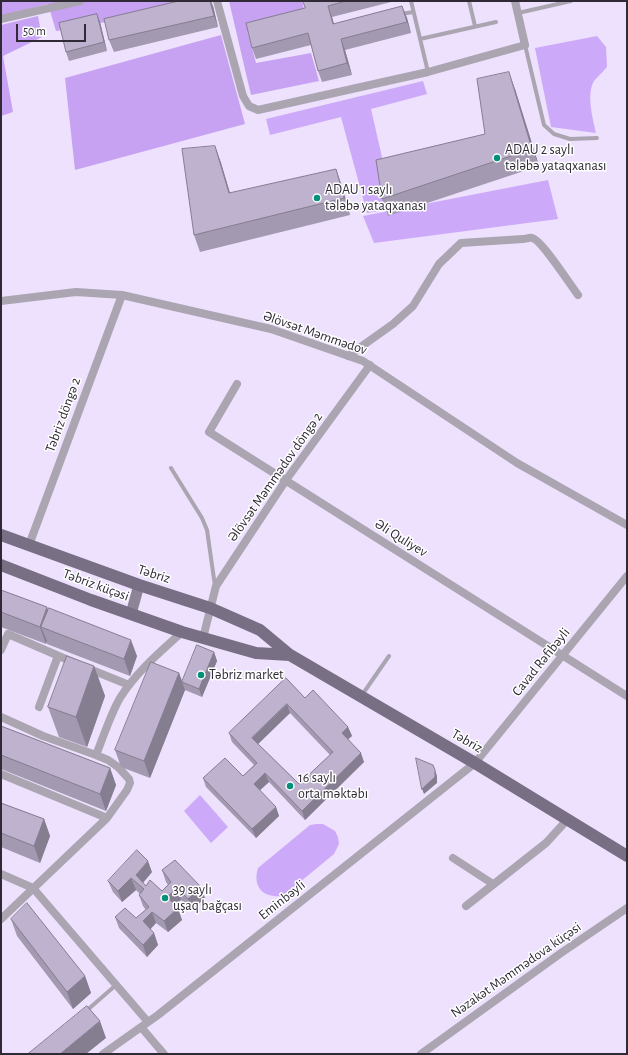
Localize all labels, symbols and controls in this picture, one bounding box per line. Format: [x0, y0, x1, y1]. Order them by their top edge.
scale bar [18, 16, 88, 42]
text: 50 m [23, 25, 46, 37]
place label: ADAU 2 saylı tələbə yataqxanası [505, 142, 606, 174]
marker: ADAU 2 saylı tələbə yataqxanası [492, 153, 502, 163]
place label: ADAU 1 saylı tələbə yataqxanası [325, 182, 426, 214]
marker: ADAU 1 saylı tələbə yataqxanası [312, 193, 322, 203]
street label: Əlövsət Məmmədov [261, 307, 369, 359]
street label: Təbriz döngə 2 [42, 375, 84, 455]
street label: Əlövsət Məmmədov döngə 2 [224, 409, 326, 545]
street label: Əli Quliyev [372, 515, 430, 561]
street label: Təbriz [136, 561, 172, 587]
street label: Təbriz küçəsi [61, 565, 131, 605]
street label: Cavad Rəfibəyli [508, 624, 574, 700]
place label: Təbriz market [209, 667, 284, 683]
marker: Təbriz market [196, 670, 206, 680]
street label: Təbriz [448, 725, 486, 757]
place label: 16 saylı orta məktəbı [298, 770, 368, 802]
marker: 16 saylı orta məktəbı [285, 781, 295, 791]
street label: Eminbəyli [255, 877, 309, 923]
place label: 39 saylı uşaq bağçası [173, 882, 242, 914]
marker: 39 saylı uşaq bağçası [160, 893, 170, 903]
street label: Nəzakət Məmmədova küçəsi [448, 919, 584, 1021]

